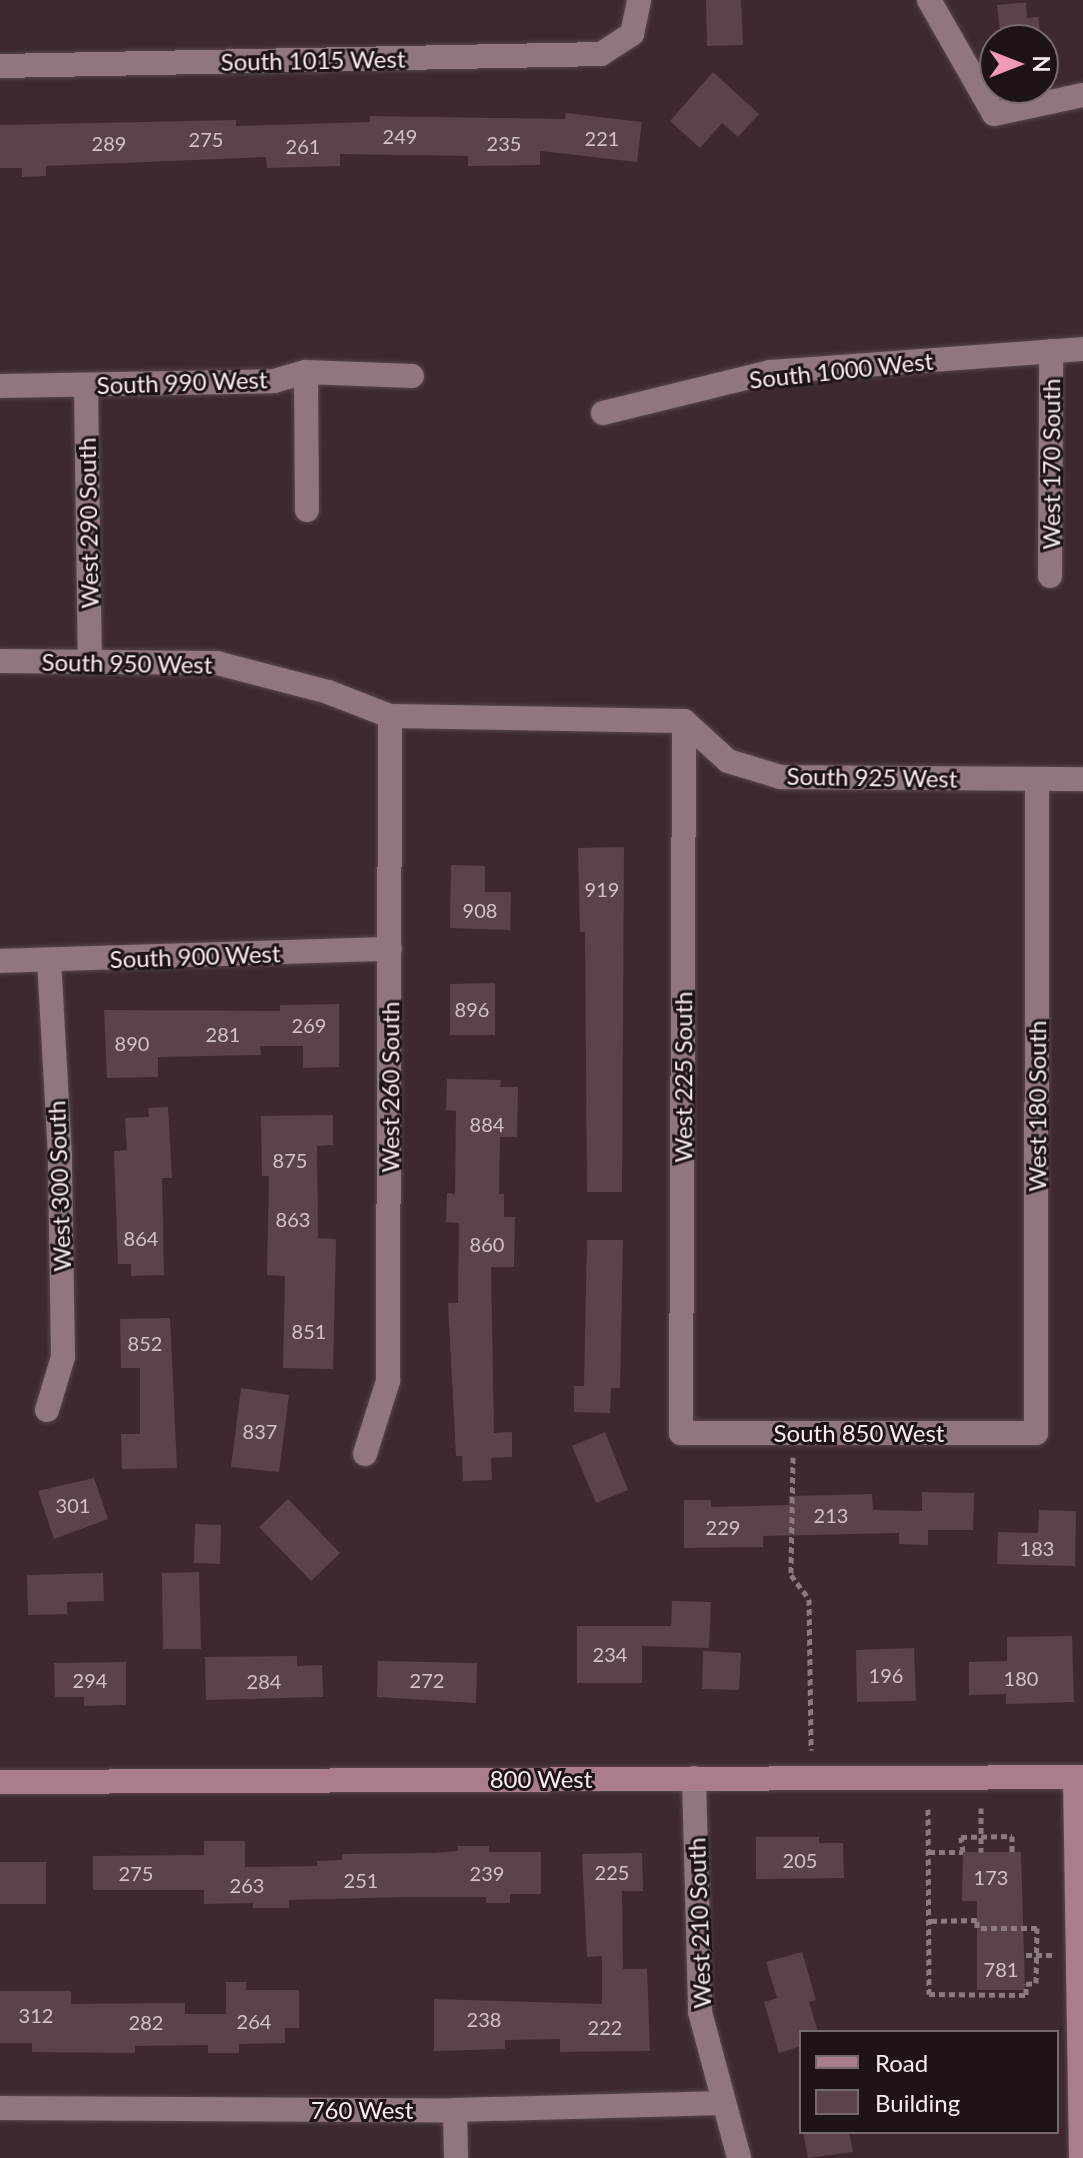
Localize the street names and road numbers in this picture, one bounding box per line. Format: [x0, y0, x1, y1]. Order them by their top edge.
street label: South 1015 West [220, 44, 406, 76]
street label: South 1000 West [747, 346, 935, 394]
street label: South 990 West [96, 365, 268, 399]
street label: West 170 South [1037, 378, 1065, 550]
street label: West 290 South [72, 437, 104, 609]
street label: South 950 West [41, 647, 213, 679]
street label: South 925 West [786, 761, 958, 793]
street label: South 900 West [109, 939, 281, 973]
street label: West 225 South [669, 991, 697, 1163]
street label: West 260 South [376, 1001, 404, 1173]
street label: West 180 South [1023, 1020, 1051, 1192]
street label: West 300 South [42, 1100, 76, 1272]
street label: South 850 West [773, 1419, 945, 1447]
street label: 800 West [489, 1765, 593, 1793]
street label: West 210 South [682, 1837, 716, 2009]
street label: 760 West [310, 2096, 414, 2124]

